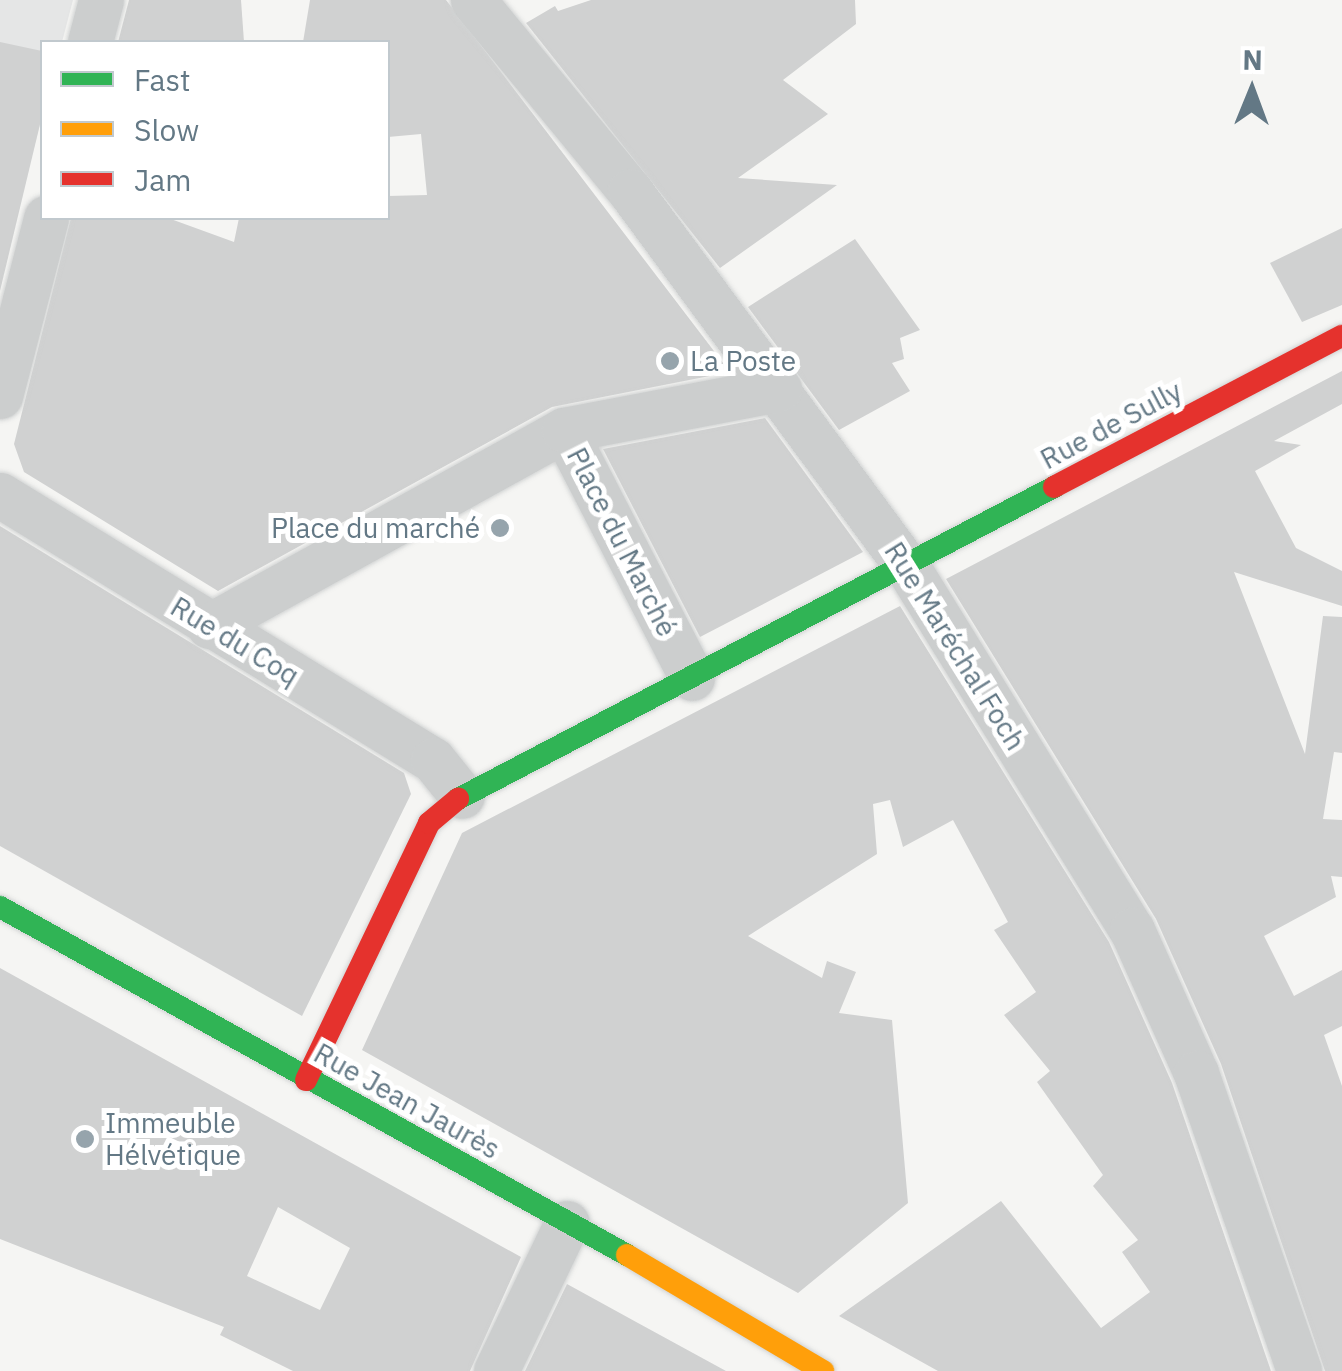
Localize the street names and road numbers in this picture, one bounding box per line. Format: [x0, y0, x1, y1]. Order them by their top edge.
street label: Rue de Sully [1035, 374, 1187, 476]
street label: Place du Marché [560, 442, 684, 642]
street label: Rue Maréchal Foch [877, 536, 1033, 756]
street label: Rue du Coq [165, 590, 305, 692]
street label: Rue Jean Jaurès [308, 1036, 506, 1166]

